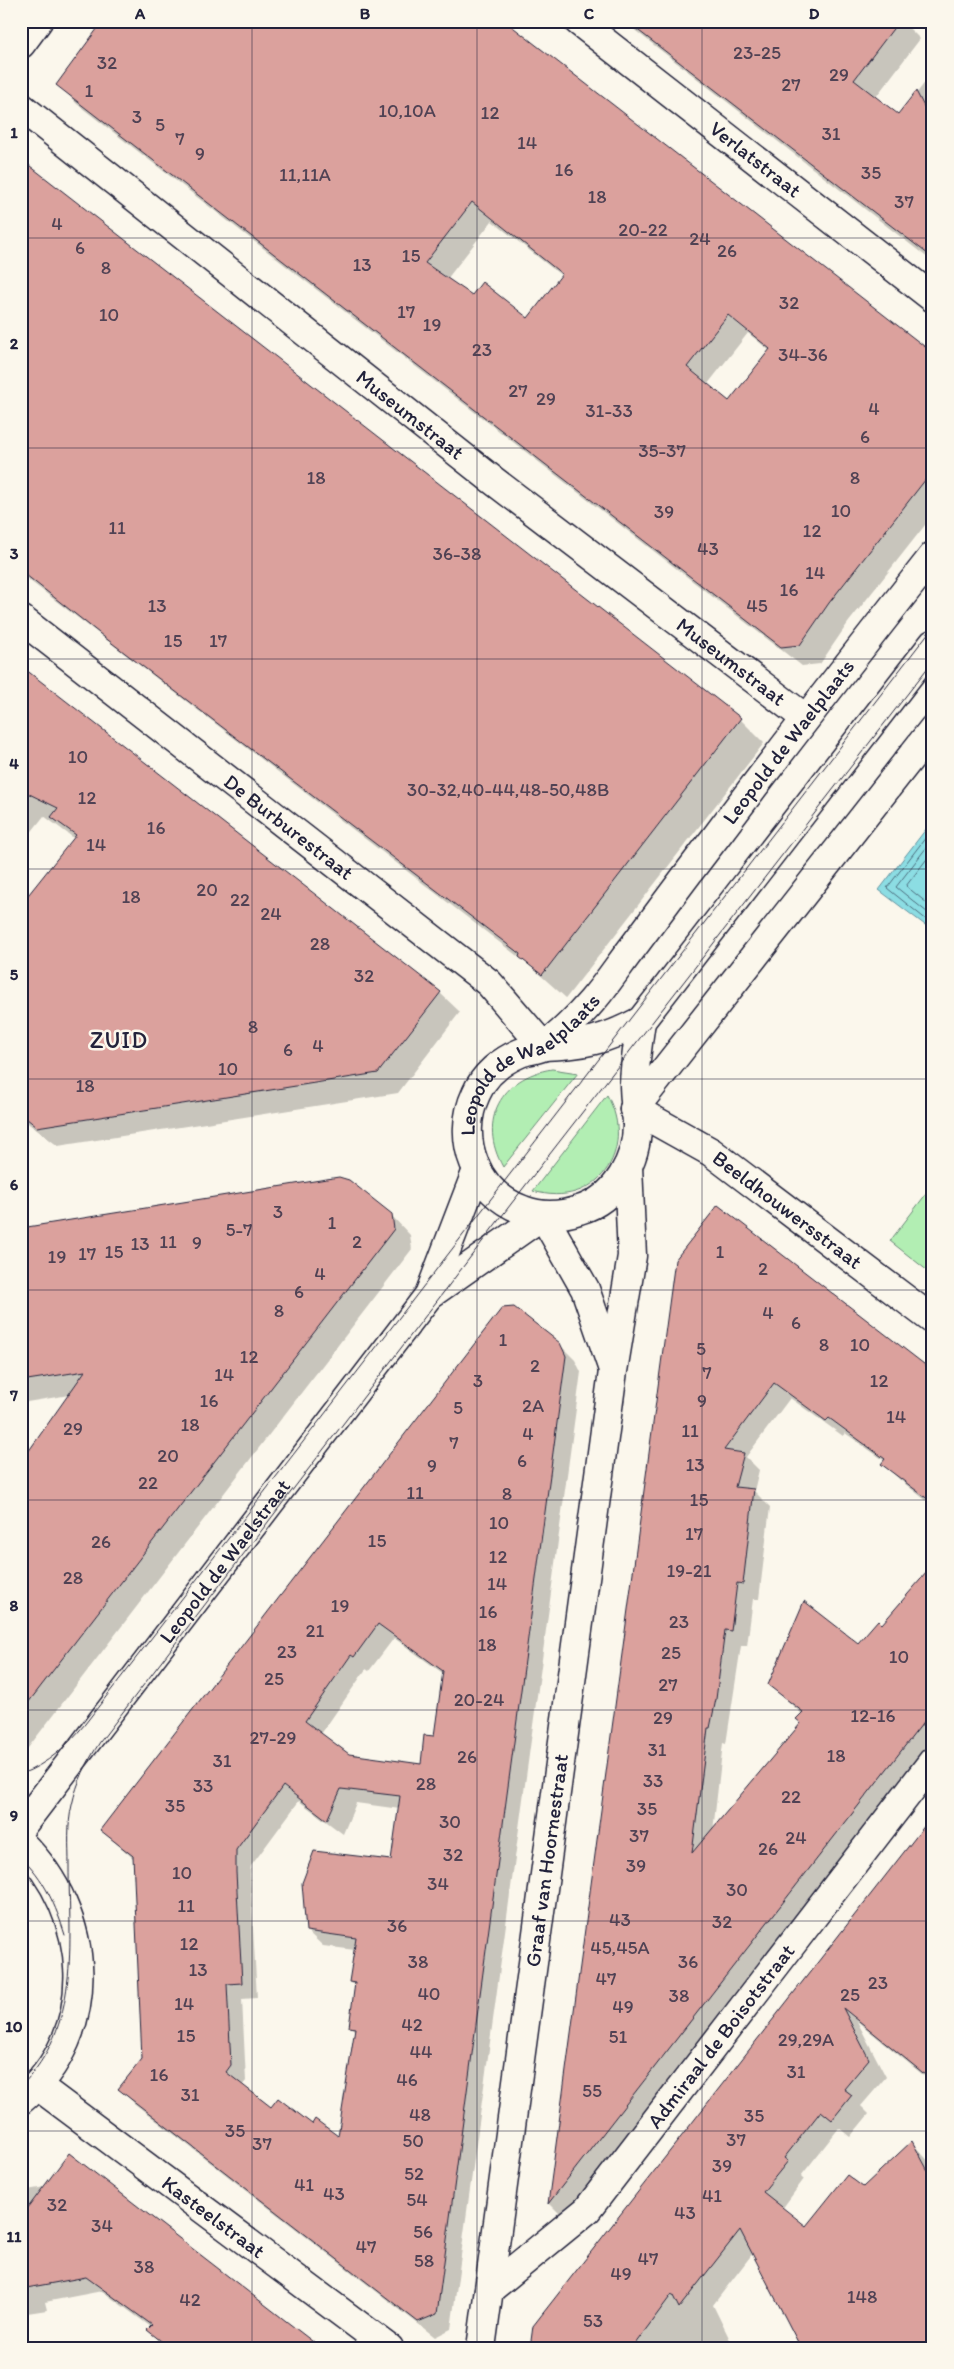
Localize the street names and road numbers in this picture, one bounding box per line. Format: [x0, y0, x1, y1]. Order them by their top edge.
street label: Verlatstraat [705, 116, 807, 203]
street label: Museumstraat [351, 364, 469, 465]
street label: Museumstraat [672, 612, 791, 711]
street label: Leopold de Waelplaats [717, 654, 859, 829]
street label: De Burburestraat [219, 769, 359, 885]
street label: Leopold de Waelplaats [455, 988, 605, 1136]
street label: Beeldhouwersstraat [708, 1145, 868, 1274]
street label: Leopold de Waelstraat [154, 1474, 295, 1648]
street label: Graaf van Hoornestraat [520, 1752, 573, 1968]
street label: Admiraal de Boisotstraat [642, 1939, 800, 2133]
street label: Kasteelstraat [157, 2170, 270, 2263]

